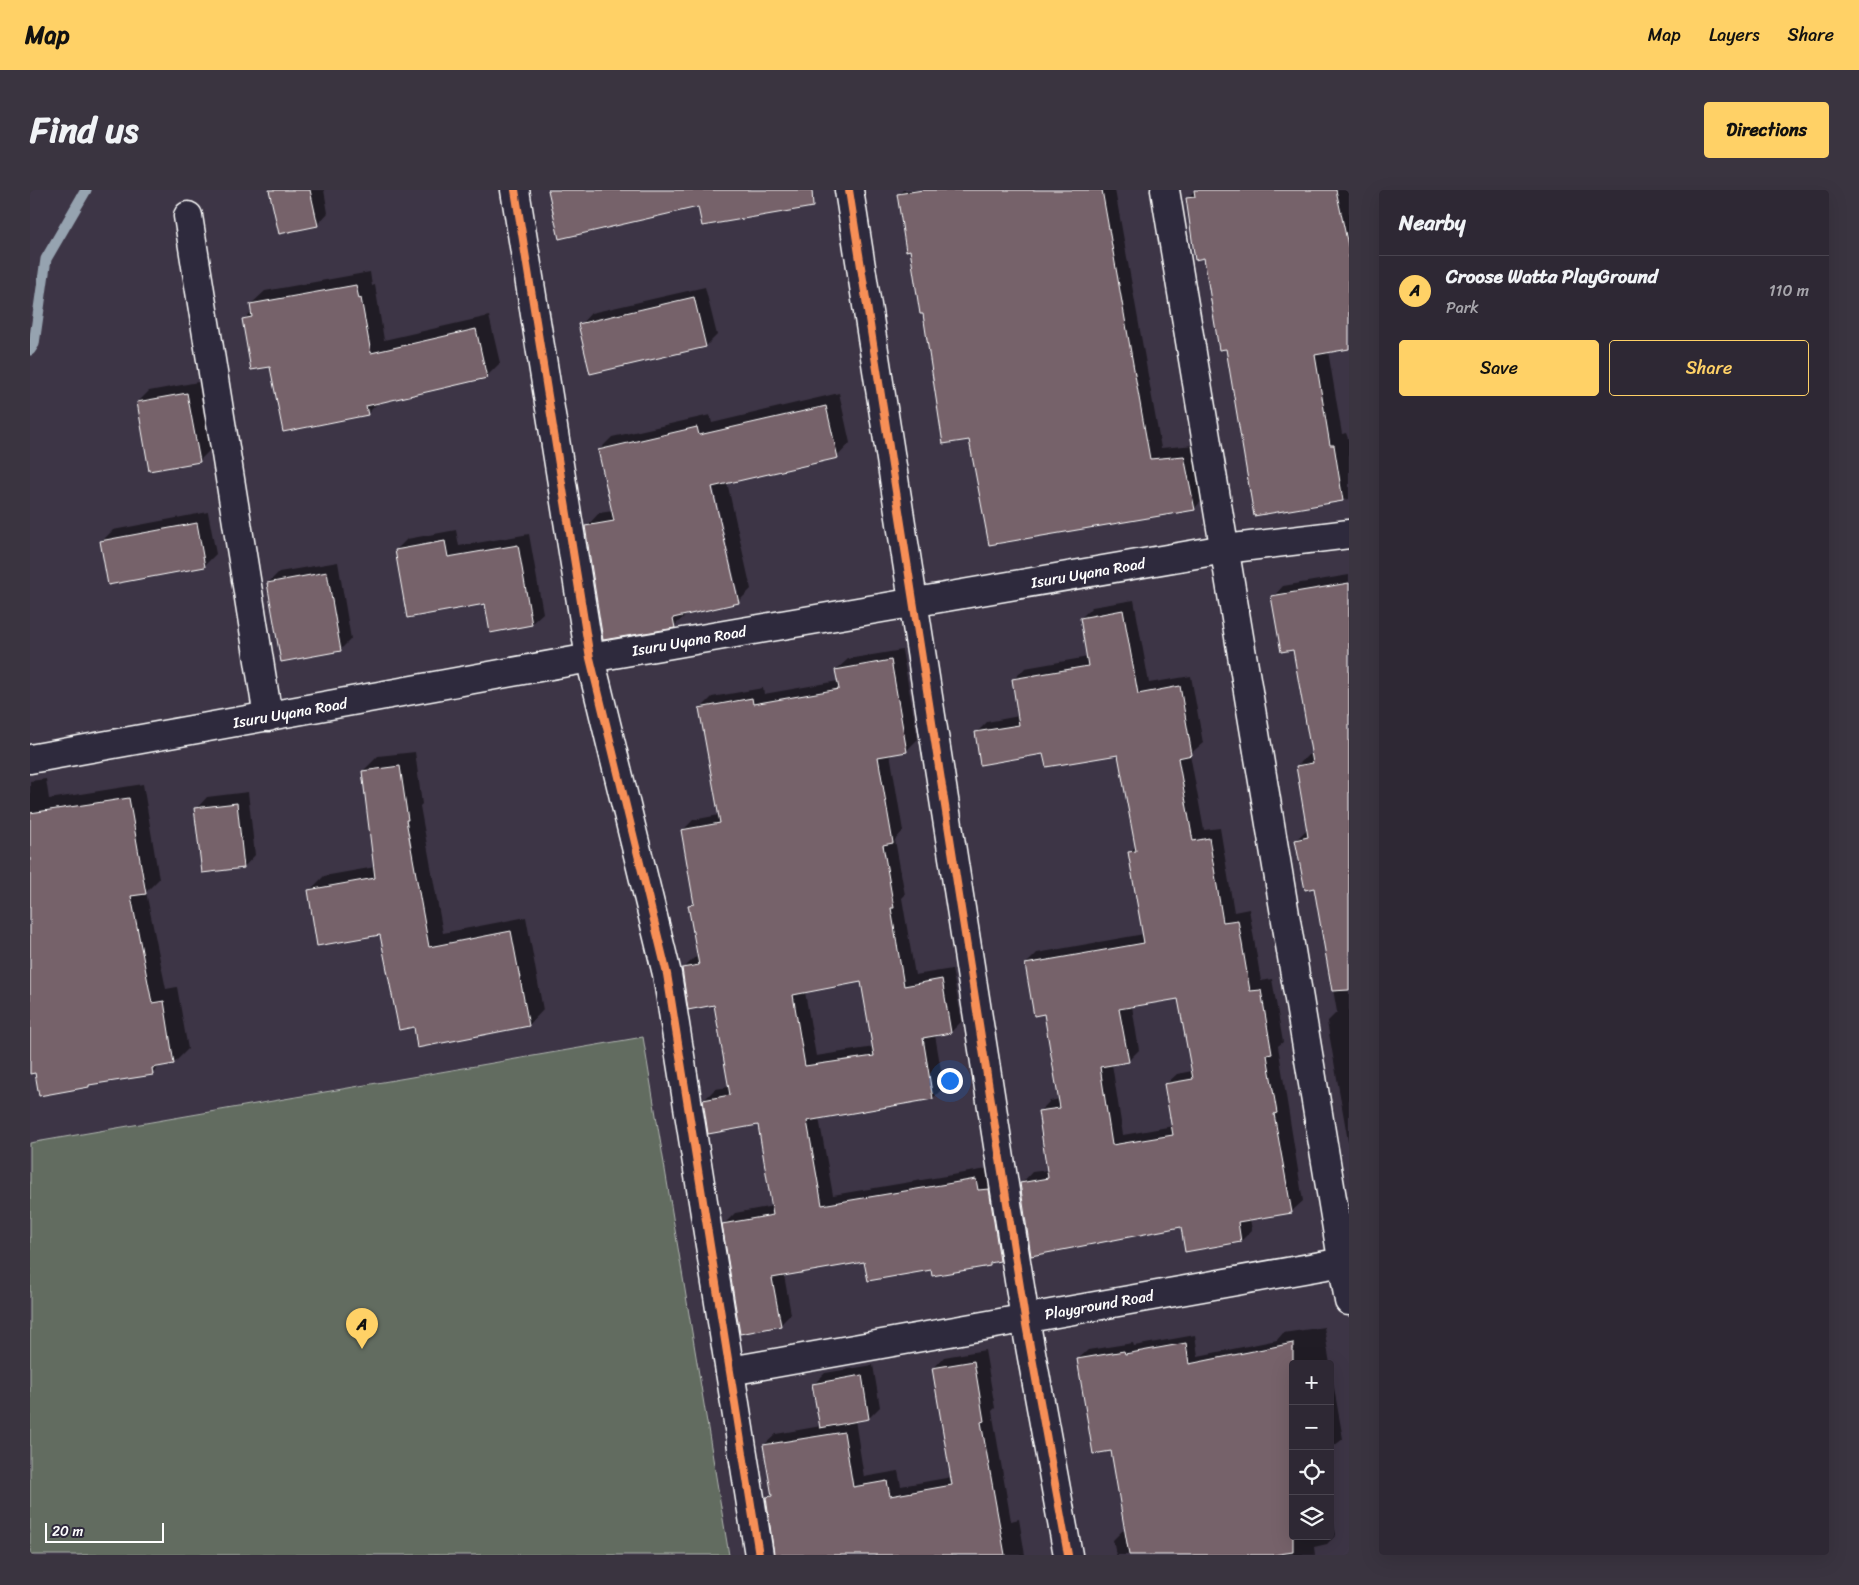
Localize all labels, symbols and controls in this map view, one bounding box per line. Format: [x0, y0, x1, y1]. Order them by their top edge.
text: Map [25, 14, 69, 56]
text: Map [1648, 19, 1681, 51]
text: Layers [1709, 19, 1760, 51]
text: Share [1788, 19, 1834, 51]
text: Find us [30, 99, 138, 161]
button: Directions [1704, 102, 1829, 158]
text: Nearby [1399, 204, 1465, 242]
text: Croose Watta PlayGround [1446, 260, 1658, 293]
text: A [1410, 276, 1420, 305]
text: 110 m [1769, 276, 1809, 305]
text: Park [1446, 293, 1479, 322]
button: Save [1399, 340, 1599, 396]
button: Share [1609, 340, 1809, 396]
street label: Isuru Uyana Road [1028, 550, 1148, 596]
street label: Isuru Uyana Road [629, 618, 749, 664]
street label: Isuru Uyana Road [230, 690, 350, 736]
your location [937, 1068, 963, 1094]
street label: Playground Road [1043, 1282, 1157, 1327]
pin: A [346, 1308, 378, 1349]
map controls [1289, 1360, 1334, 1540]
button: + [1289, 1360, 1334, 1405]
button: − [1289, 1405, 1334, 1450]
button: locate [1289, 1450, 1334, 1495]
button: layers [1289, 1495, 1334, 1540]
text: 20 m [52, 1519, 83, 1544]
scale bar [45, 1520, 164, 1543]

